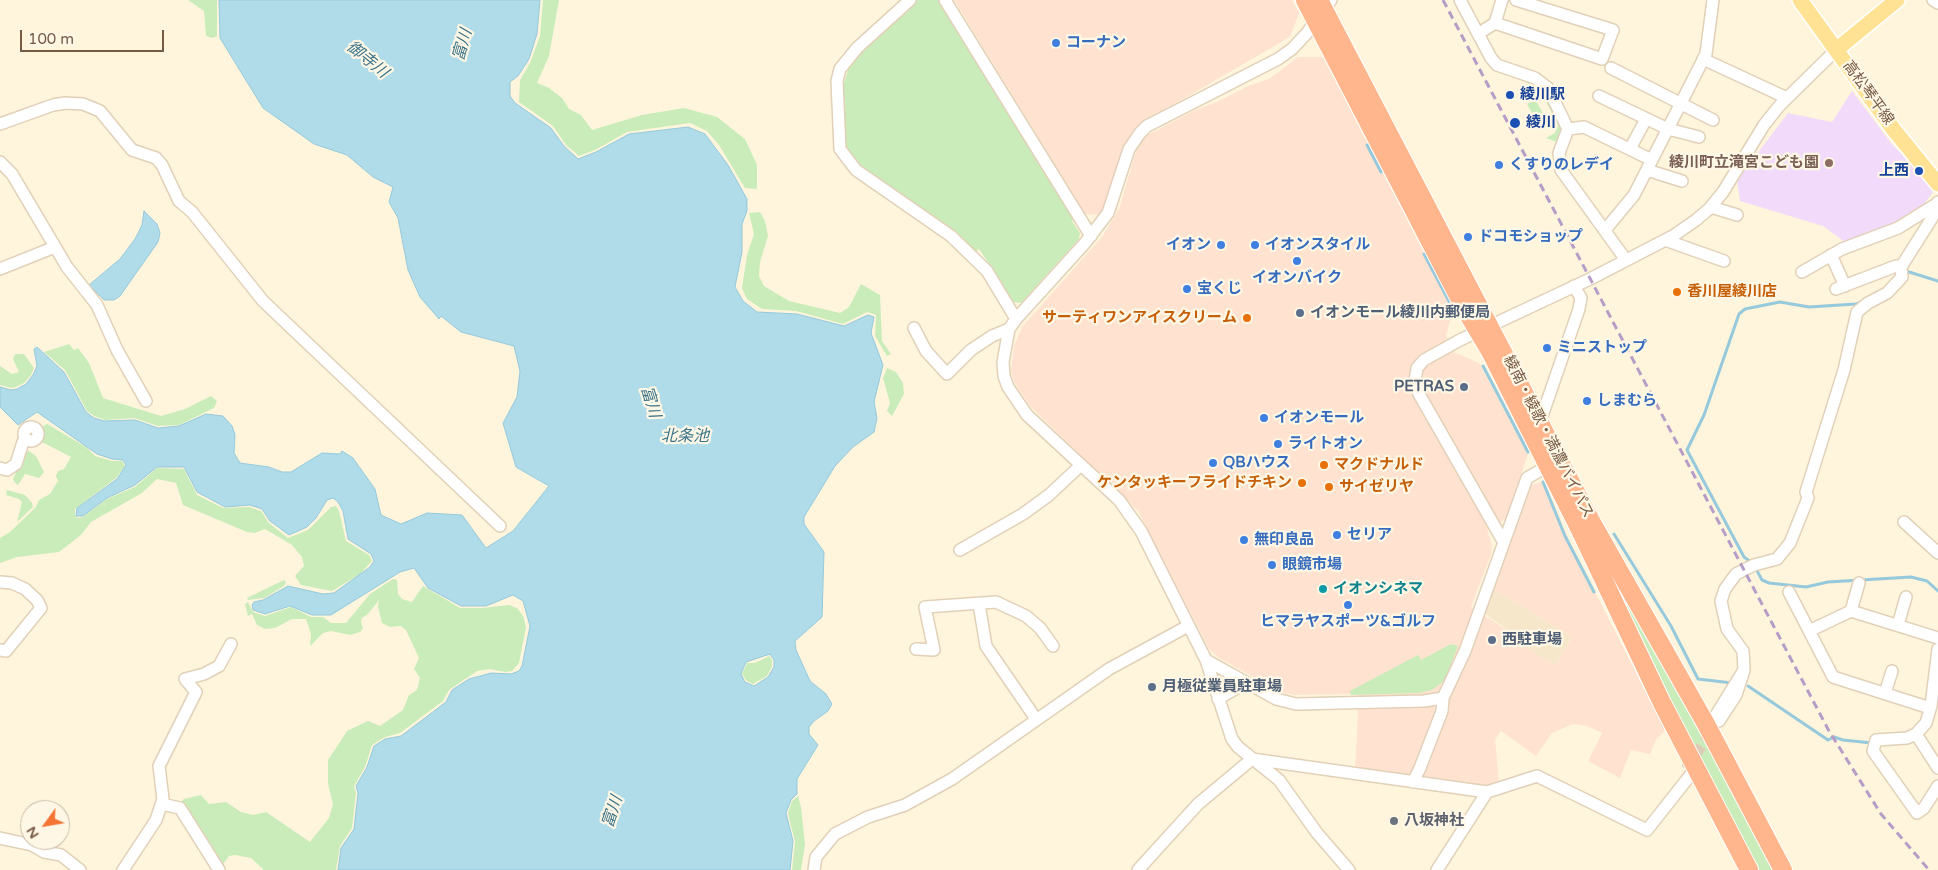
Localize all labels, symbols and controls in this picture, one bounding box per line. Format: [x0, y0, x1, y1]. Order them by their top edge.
scale bar [22, 20, 166, 52]
water label: 富川 [449, 27, 477, 63]
text: 100 m [28, 30, 74, 48]
place label: コーナン [1066, 34, 1126, 52]
water label: 御寺川 [342, 37, 392, 83]
marker: コーナン [1050, 37, 1062, 49]
street label: 高松琴平線 [1839, 57, 1897, 129]
place label: 綾川駅 [1520, 86, 1565, 104]
marker: 綾川駅 [1504, 89, 1516, 101]
place label: 綾川 [1526, 114, 1556, 132]
marker: 綾川 [1508, 116, 1522, 130]
place label: 綾川町立滝宮こども園 [1669, 154, 1819, 172]
place label: くすりのレデイ [1509, 156, 1614, 174]
marker: 綾川町立滝宮こども園 [1823, 157, 1835, 169]
marker: くすりのレデイ [1493, 159, 1505, 171]
place label: 上西 [1879, 162, 1909, 180]
marker: 上西 [1913, 165, 1925, 177]
place label: ドコモショップ [1478, 228, 1583, 246]
marker: ドコモショップ [1462, 231, 1474, 243]
place label: イオン [1166, 236, 1211, 254]
place label: イオンスタイル [1265, 236, 1370, 254]
marker: イオン [1215, 239, 1227, 251]
marker: イオンスタイル [1249, 239, 1261, 251]
marker: イオンバイク [1291, 255, 1303, 267]
place label: イオンバイク [1252, 269, 1342, 287]
place label: 宝くじ [1197, 280, 1242, 298]
marker: 宝くじ [1181, 283, 1193, 295]
place label: 香川屋綾川店 [1687, 283, 1777, 301]
marker: 香川屋綾川店 [1671, 286, 1683, 298]
place label: イオンモール綾川内郵便局 [1310, 304, 1490, 322]
marker: イオンモール綾川内郵便局 [1294, 307, 1306, 319]
place label: サーティワンアイスクリーム [1042, 309, 1237, 327]
marker: サーティワンアイスクリーム [1241, 312, 1253, 324]
place label: ミニストップ [1557, 339, 1647, 357]
marker: ミニストップ [1541, 342, 1553, 354]
street label: 綾南・綾歌・満濃バイパス [1499, 353, 1597, 521]
place label: PETRAS [1394, 378, 1454, 396]
marker: PETRAS [1458, 381, 1470, 393]
water label: 富川 [636, 384, 664, 420]
place label: しまむら [1597, 392, 1657, 410]
marker: しまむら [1581, 395, 1593, 407]
place label: イオンモール [1274, 409, 1364, 427]
marker: イオンモール [1258, 412, 1270, 424]
water label: 北条池 [661, 427, 709, 447]
place label: ライトオン [1288, 435, 1363, 453]
marker: ライトオン [1272, 438, 1284, 450]
place label: QBハウス [1223, 454, 1291, 472]
place label: マクドナルド [1334, 456, 1424, 474]
marker: QBハウス [1207, 457, 1219, 469]
marker: マクドナルド [1318, 459, 1330, 471]
place label: ケンタッキーフライドチキン [1097, 474, 1292, 492]
marker: ケンタッキーフライドチキン [1296, 477, 1308, 489]
place label: サイゼリヤ [1339, 478, 1414, 496]
marker: サイゼリヤ [1323, 481, 1335, 493]
place label: セリア [1347, 526, 1392, 544]
marker: セリア [1331, 529, 1343, 541]
place label: 無印良品 [1254, 531, 1314, 549]
marker: 無印良品 [1238, 534, 1250, 546]
place label: 眼鏡市場 [1282, 556, 1342, 574]
marker: 眼鏡市場 [1266, 559, 1278, 571]
place label: イオンシネマ [1333, 580, 1423, 598]
marker: イオンシネマ [1317, 583, 1329, 595]
marker: ヒマラヤスポーツ&ゴルフ [1342, 599, 1354, 611]
place label: ヒマラヤスポーツ&ゴルフ [1260, 613, 1436, 631]
place label: 西駐車場 [1502, 631, 1562, 649]
marker: 西駐車場 [1486, 634, 1498, 646]
place label: 月極従業員駐車場 [1162, 678, 1282, 696]
marker: 月極従業員駐車場 [1146, 681, 1158, 693]
water label: 富川 [599, 794, 627, 830]
north arrow [20, 800, 70, 850]
place label: 八坂神社 [1404, 812, 1464, 830]
marker: 八坂神社 [1388, 815, 1400, 827]
text: N [23, 823, 43, 842]

